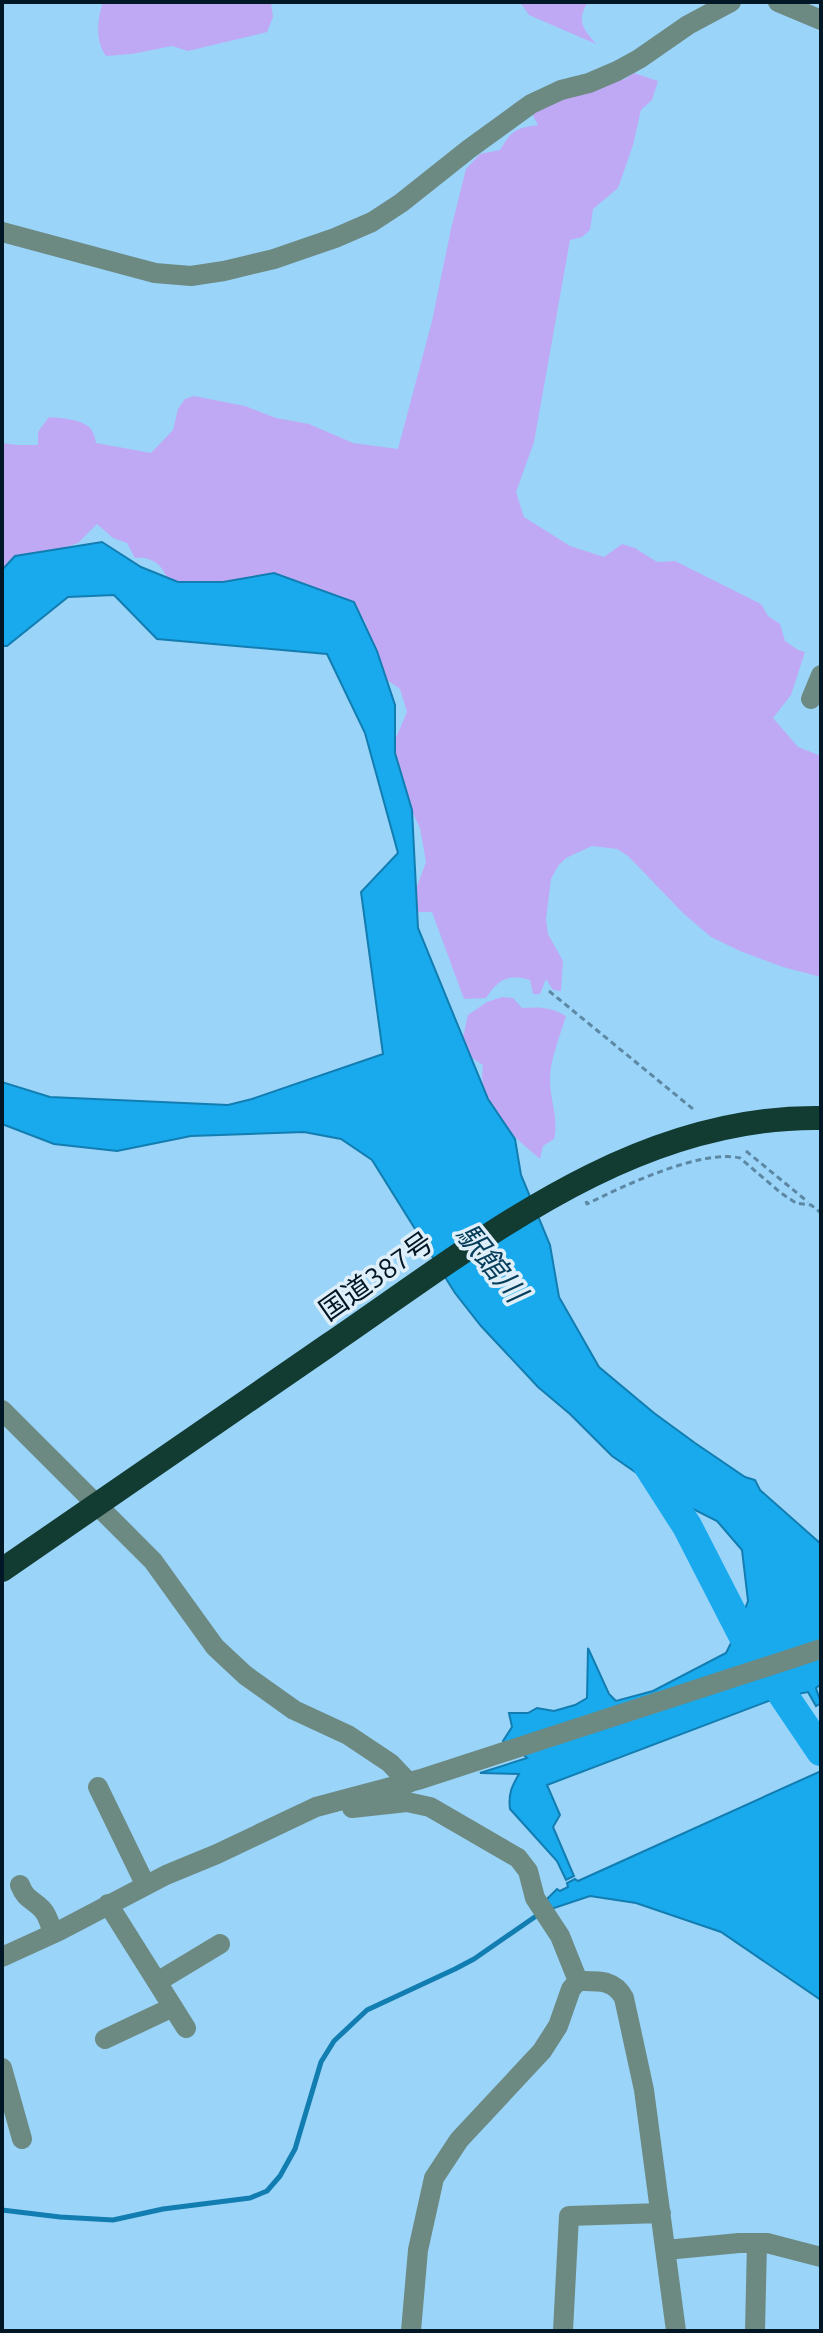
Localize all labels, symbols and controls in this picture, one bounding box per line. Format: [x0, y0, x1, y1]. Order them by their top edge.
water label: 駅館川 [450, 1217, 535, 1310]
street label: 国道387号 [313, 1225, 438, 1326]

